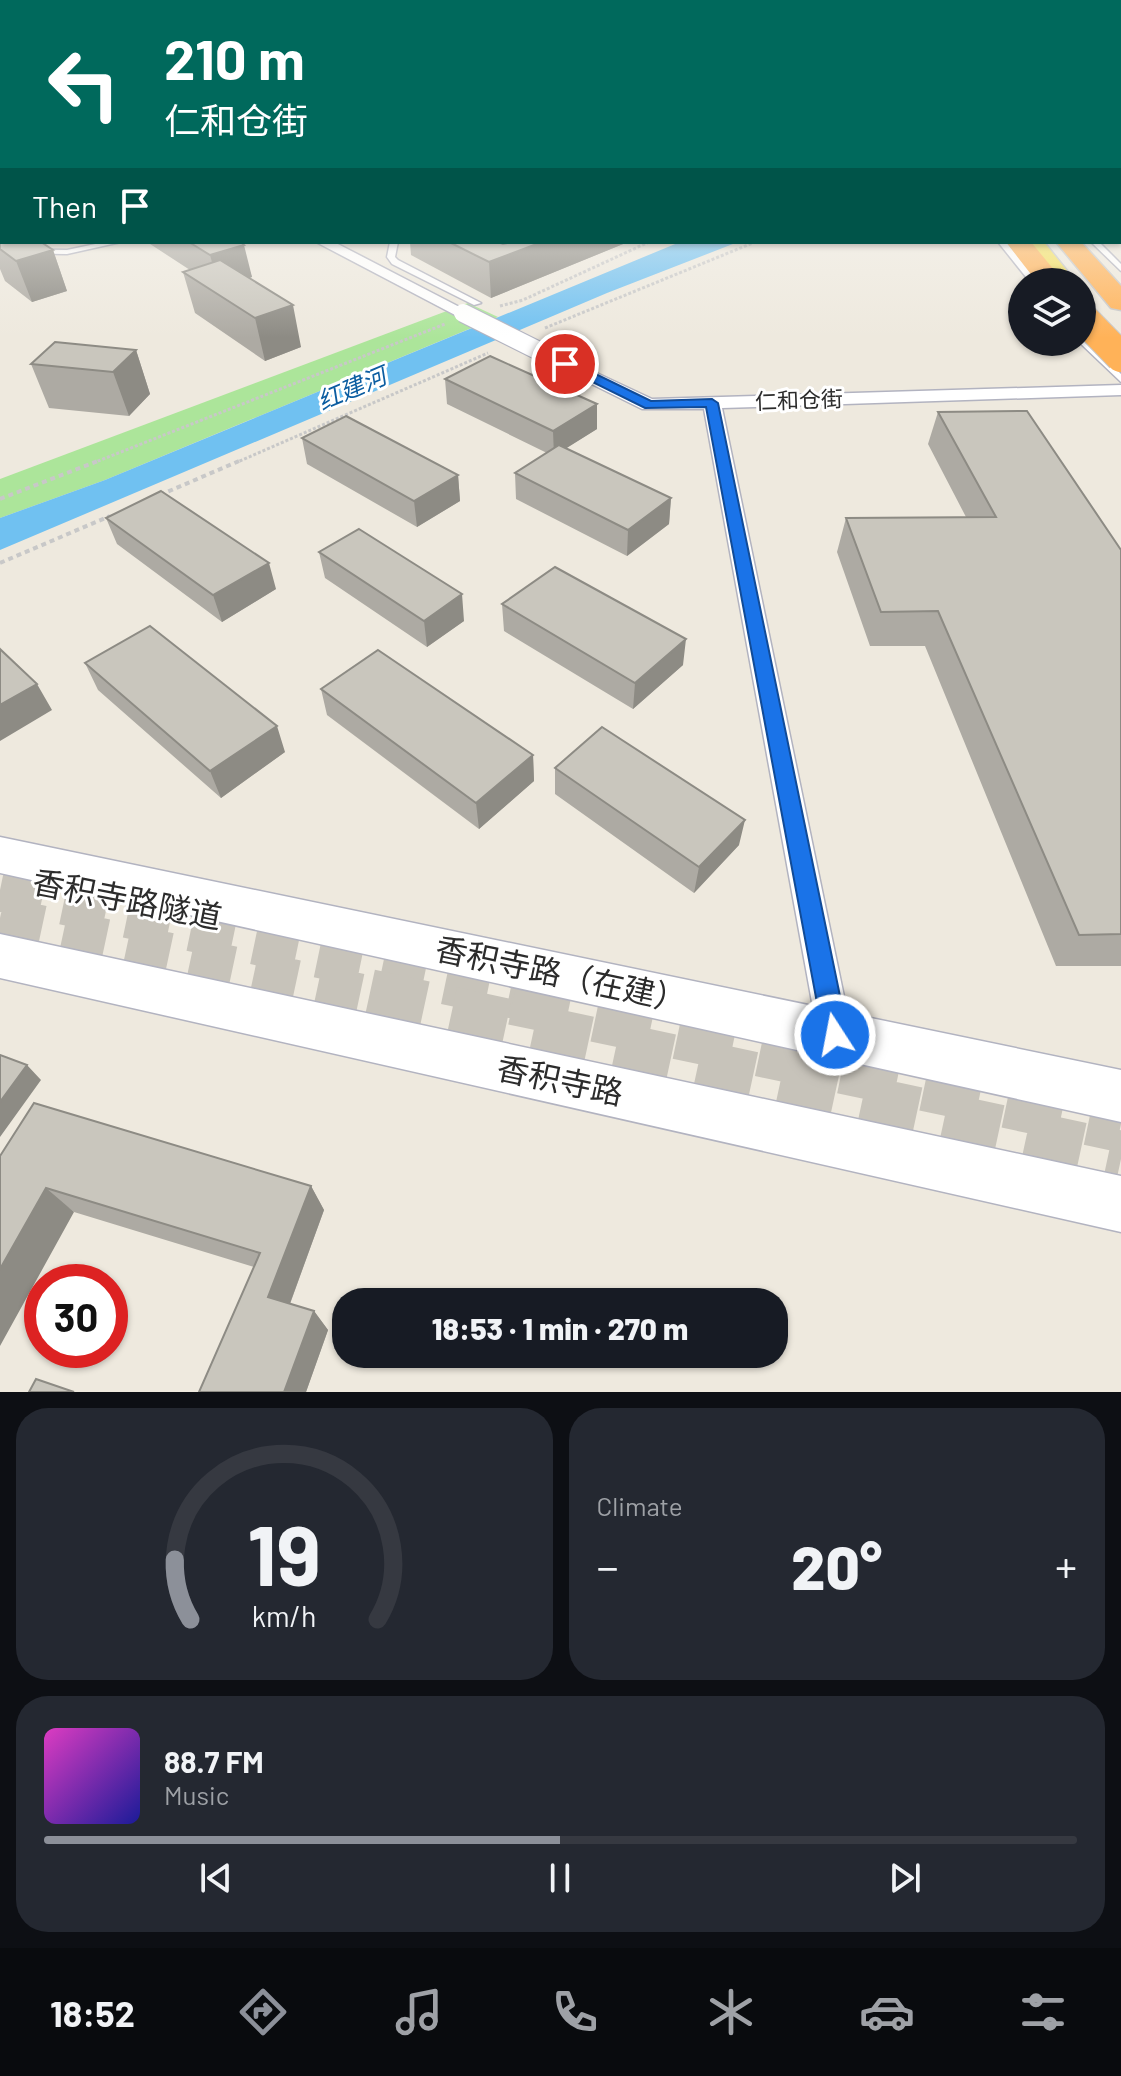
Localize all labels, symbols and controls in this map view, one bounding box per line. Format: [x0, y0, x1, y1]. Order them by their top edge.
text: 210 m [164, 24, 305, 91]
icon: left [32, 32, 136, 136]
text: 仁和仓街 [164, 98, 308, 141]
icon: arrive [113, 184, 157, 228]
text: Then [32, 188, 97, 224]
map controls [1008, 268, 1096, 356]
button: layers [1008, 268, 1096, 356]
pin [531, 330, 599, 398]
icon: arrive [543, 342, 587, 386]
water label: 红建河 [313, 359, 394, 415]
street label: 仁和仓街 [755, 384, 843, 414]
street label: 香积寺路隧道 [30, 861, 225, 935]
street label: 香积寺路（在建） [432, 928, 691, 1018]
position arrow [793, 993, 877, 1077]
street label: 香积寺路 [494, 1047, 627, 1111]
speed limit sign: 30 [24, 1264, 128, 1368]
text: 18:53 · 1 min · 270 m [432, 1310, 688, 1346]
text: Climate [597, 1490, 683, 1521]
text: 19 [247, 1503, 321, 1603]
text: 20° [791, 1530, 882, 1602]
text: − [597, 1539, 619, 1592]
text: + [1055, 1539, 1077, 1592]
text: km/h [252, 1598, 317, 1633]
text: 88.7 FM [164, 1743, 264, 1779]
text: Music [164, 1779, 229, 1810]
icon: previous [194, 1856, 238, 1900]
icon: pause [538, 1856, 582, 1900]
icon: next [883, 1856, 927, 1900]
icon: directions [235, 1984, 291, 2040]
icon: music [391, 1984, 447, 2040]
icon: phone [547, 1984, 603, 2040]
icon: climate [703, 1984, 759, 2040]
icon: car [859, 1984, 915, 2040]
icon: filters [1015, 1984, 1071, 2040]
text: 18:52 [50, 1991, 135, 2034]

